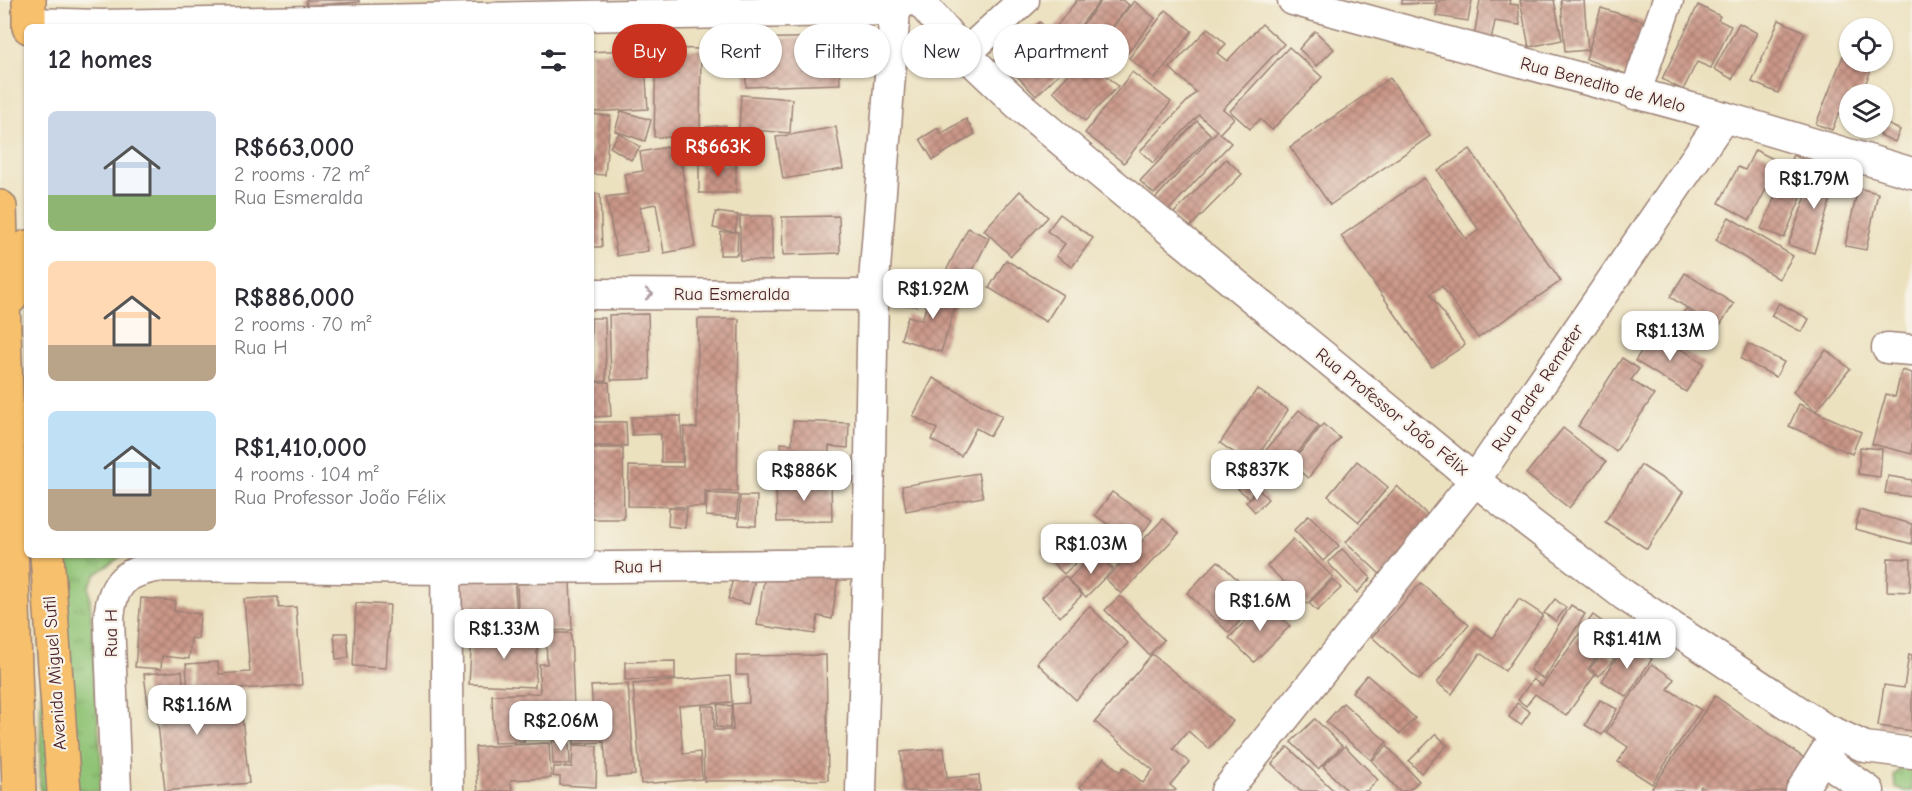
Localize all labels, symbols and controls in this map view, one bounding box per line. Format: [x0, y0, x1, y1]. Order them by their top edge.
map controls [1839, 18, 1893, 138]
button: locate [1839, 18, 1893, 72]
chip: Buy [612, 24, 687, 78]
chip: Rent [699, 24, 782, 78]
chip: Filters [794, 24, 890, 78]
chip: New [902, 24, 981, 78]
chip: Apartment [993, 24, 1129, 78]
icon: filters [537, 44, 570, 77]
text: 12 homes [48, 45, 152, 75]
street label: Rua Benedito de Melo [1518, 53, 1688, 117]
button: layers [1839, 84, 1893, 138]
pin: R$663K [669, 127, 767, 178]
text: R$663,000 [234, 133, 354, 163]
icon: home [96, 135, 168, 207]
text: R$663K [685, 135, 751, 158]
pin: R$1.79M [1759, 159, 1869, 210]
text: 2 rooms · 72 m² [234, 163, 370, 186]
text: R$1.79M [1779, 167, 1849, 190]
text: Rua Esmeralda [234, 186, 363, 209]
pin: R$1.92M [878, 269, 988, 320]
text: R$1.92M [897, 277, 969, 300]
text: R$886,000 [234, 283, 355, 313]
street label: Rua Esmeralda [674, 284, 790, 305]
icon: home [96, 285, 168, 357]
one-way arrow [645, 288, 654, 300]
pin: R$1.13M [1615, 311, 1725, 362]
text: 2 rooms · 70 m² [234, 313, 371, 336]
street label: Rua Padre Remeter [1488, 319, 1589, 456]
text: R$1.13M [1635, 319, 1705, 342]
text: Rua H [234, 336, 288, 359]
street label: Rua Professor João Félix [1311, 344, 1473, 480]
text: R$1,410,000 [234, 433, 367, 463]
icon: home [96, 435, 168, 507]
pin: R$837K [1208, 450, 1306, 501]
pin: R$886K [755, 451, 853, 502]
text: R$837K [1225, 458, 1289, 481]
text: R$886K [771, 459, 837, 482]
text: 4 rooms · 104 m² [234, 463, 379, 486]
text: Rua Professor João Félix [234, 486, 446, 509]
pin: R$1.03M [1036, 524, 1146, 575]
text: R$1.03M [1055, 532, 1127, 555]
street label: Rua H [614, 556, 662, 578]
pin: R$1.6M [1211, 581, 1309, 632]
text: R$1.6M [1229, 589, 1291, 612]
street label: Avenida Miguel Sutil [39, 595, 71, 751]
street label: Rua H [101, 609, 122, 657]
pin: R$1.33M [449, 609, 559, 660]
text: R$1.33M [468, 617, 540, 640]
pin: R$1.41M [1572, 619, 1682, 670]
text: R$1.41M [1593, 627, 1661, 650]
pin: R$1.16M [142, 685, 252, 736]
text: R$1.16M [162, 693, 232, 716]
pin: R$2.06M [506, 701, 616, 752]
text: R$2.06M [523, 709, 599, 732]

